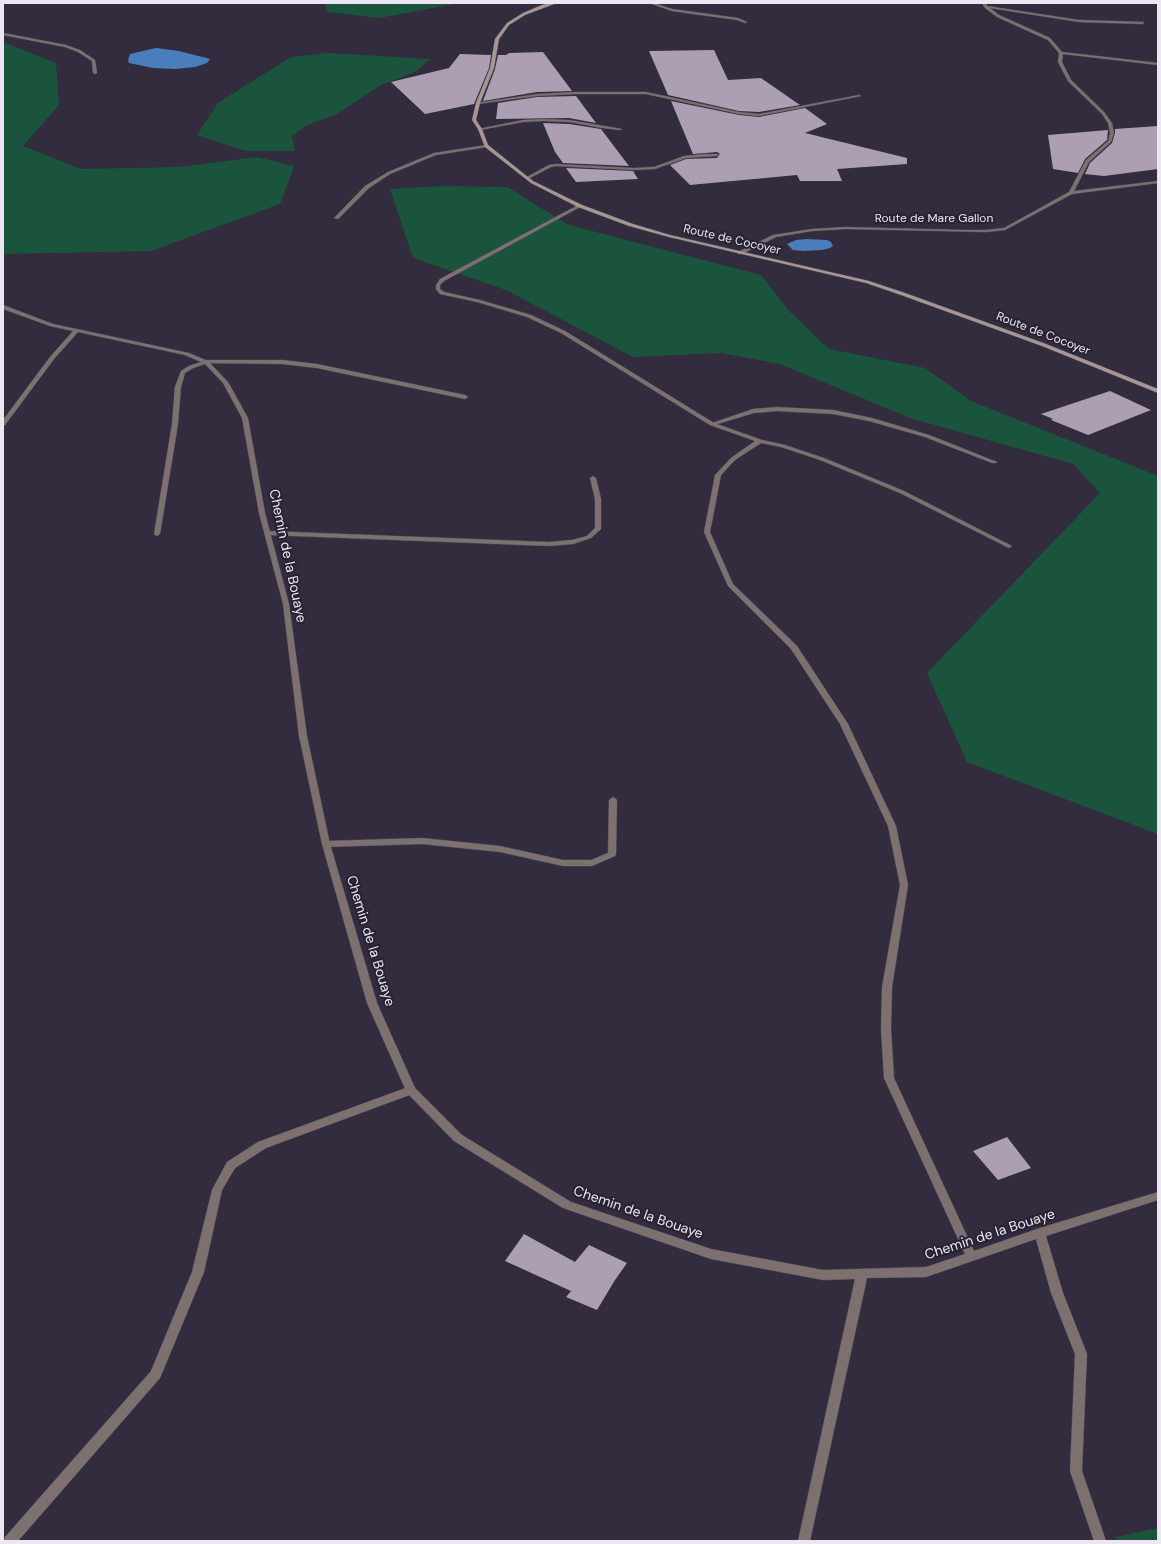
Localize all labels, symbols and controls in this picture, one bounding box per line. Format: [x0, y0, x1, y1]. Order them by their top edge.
street label: Route de Mare Gallon [875, 212, 993, 226]
street label: Route de Cocoyer [682, 222, 782, 258]
street label: Route de Cocoyer [994, 309, 1092, 359]
street label: Chemin de la Bouaye [265, 488, 309, 624]
street label: Chemin de la Bouaye [342, 874, 398, 1008]
street label: Chemin de la Bouaye [571, 1183, 705, 1243]
street label: Chemin de la Bouaye [923, 1206, 1057, 1264]

